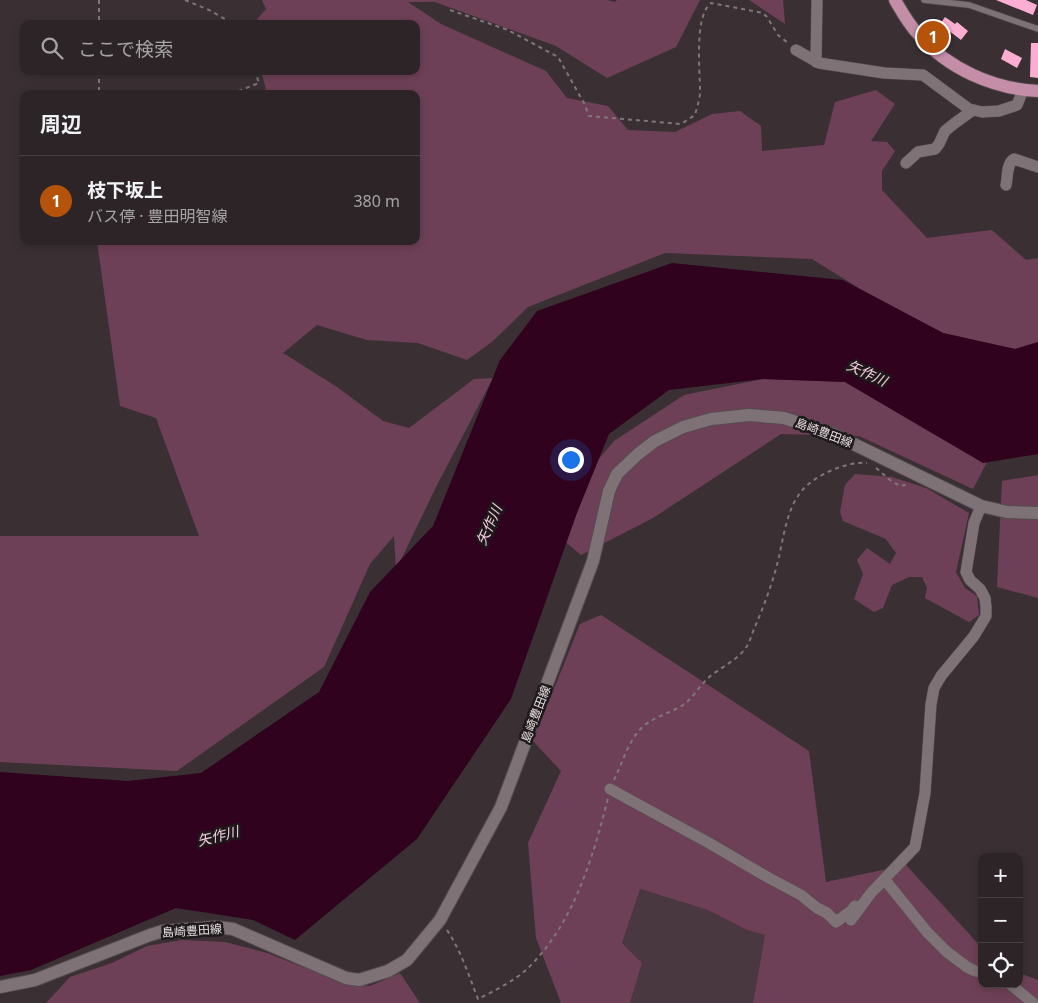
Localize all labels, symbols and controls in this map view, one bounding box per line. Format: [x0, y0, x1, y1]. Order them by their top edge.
pin: 1 [917, 18, 949, 56]
search box [20, 20, 420, 75]
icon: search [38, 34, 66, 62]
text: ここで検索 [78, 36, 173, 62]
text: 周辺 [40, 110, 82, 138]
text: 枝下坂上 [87, 177, 163, 203]
text: 1 [51, 190, 61, 212]
text: 380 m [353, 190, 400, 212]
text: バス停 · 豊田明智線 [87, 205, 228, 227]
water label: 矢作川 [844, 355, 892, 391]
street label: 島崎豊田線 [793, 414, 855, 451]
your location [558, 447, 584, 473]
water label: 矢作川 [471, 500, 507, 548]
street label: 島崎豊田線 [517, 683, 554, 745]
water label: 矢作川 [195, 821, 242, 850]
map controls [978, 853, 1023, 988]
button: + [978, 853, 1023, 898]
button: − [978, 898, 1023, 943]
street label: 島崎豊田線 [161, 920, 222, 941]
button: locate [978, 943, 1023, 988]

